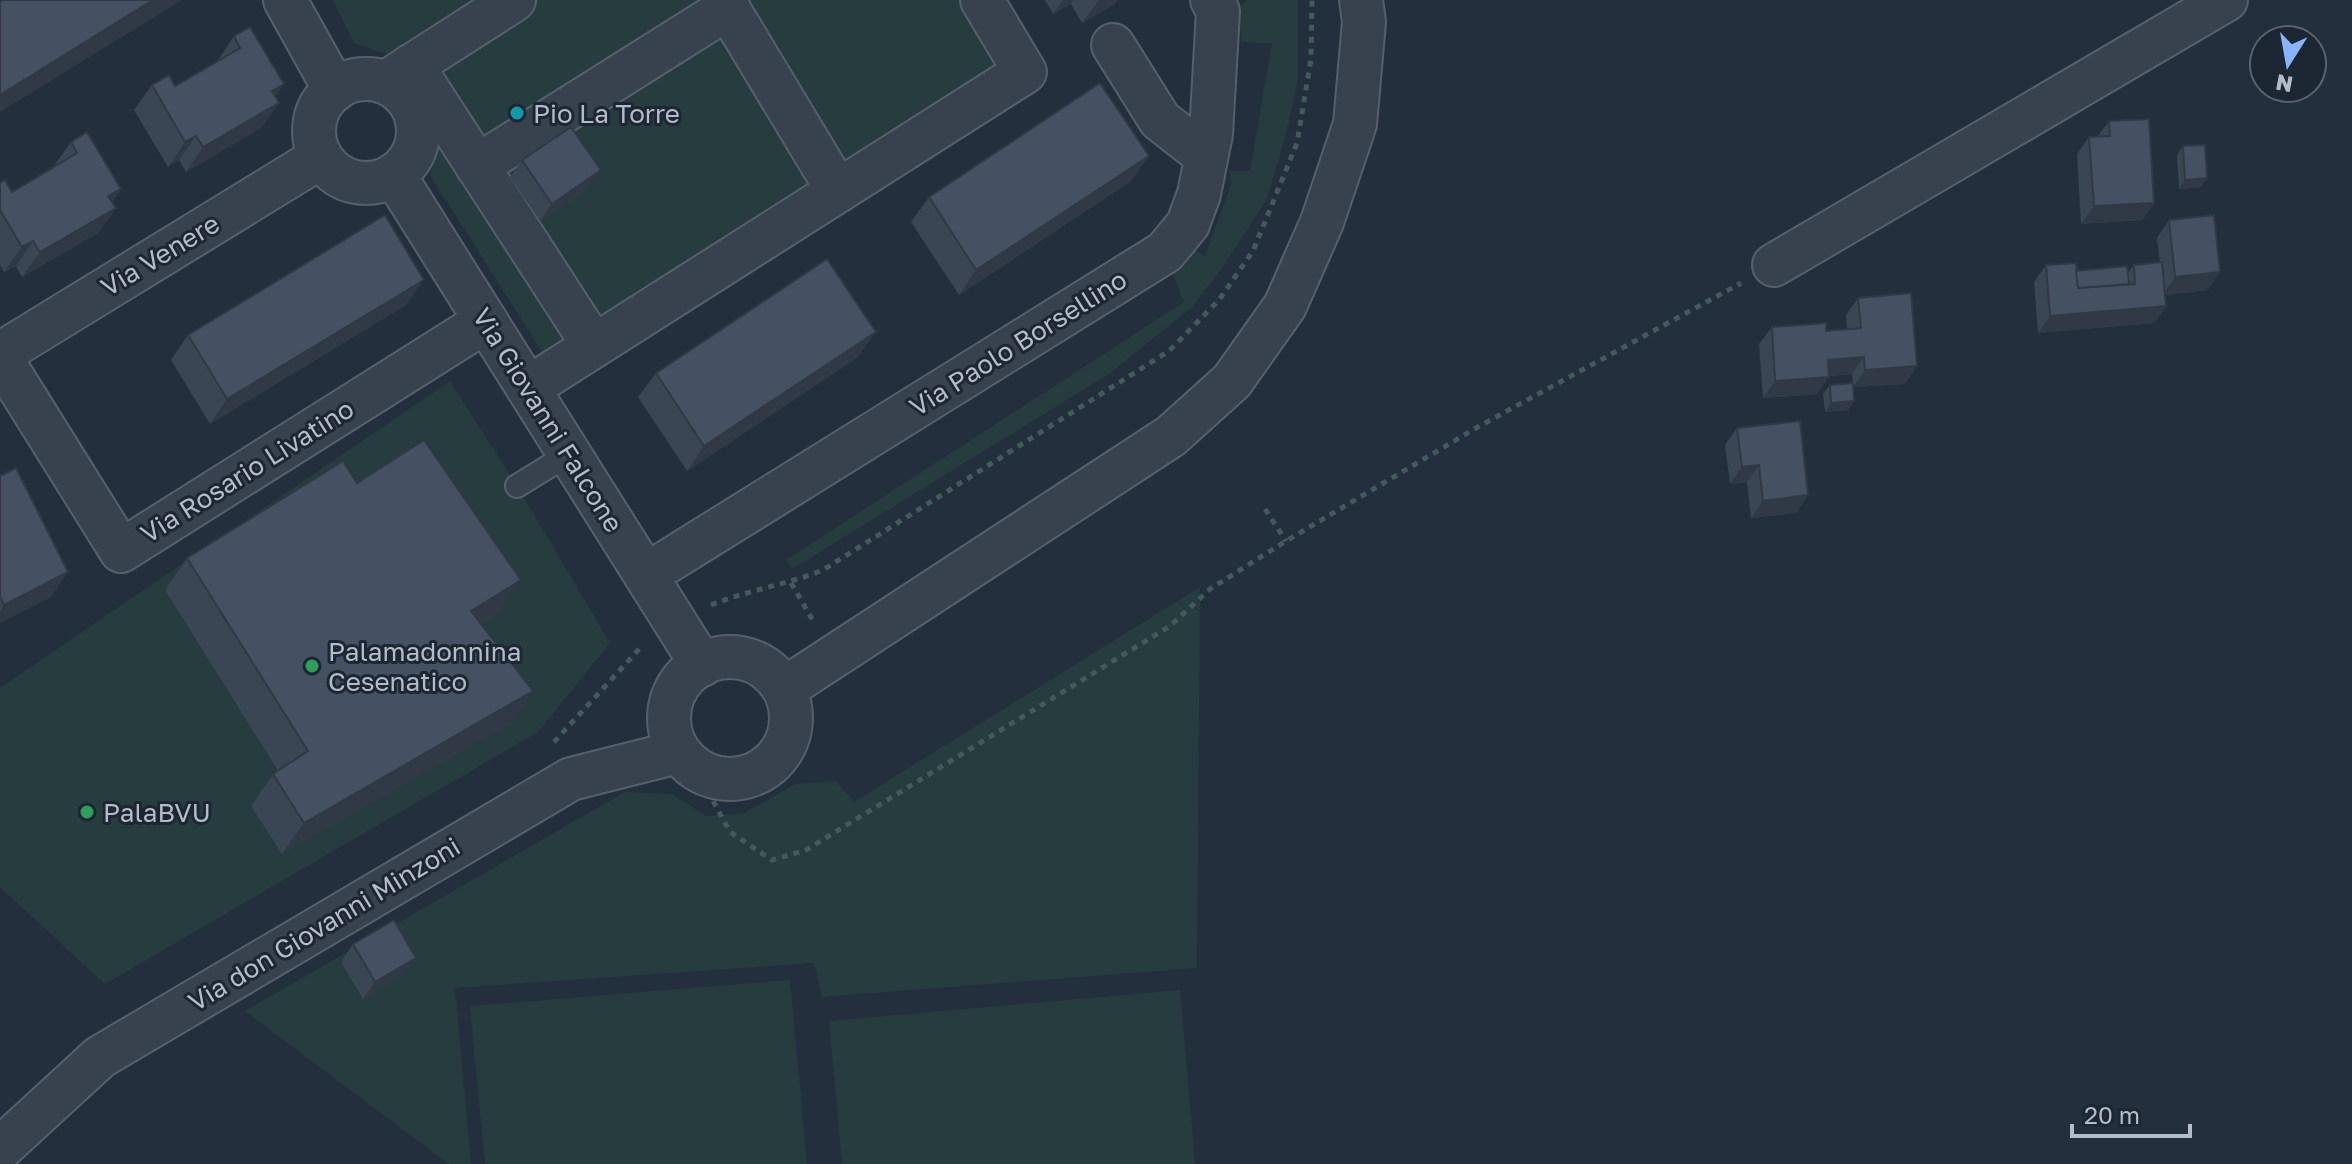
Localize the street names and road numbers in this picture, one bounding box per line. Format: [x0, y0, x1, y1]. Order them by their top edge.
street label: Via Venere [95, 208, 225, 302]
street label: Via Paolo Borsellino [904, 264, 1132, 422]
street label: Via Giovanni Falcone [466, 302, 630, 538]
street label: Via Rosario Livatino [135, 393, 359, 549]
street label: Via don Giovanni Minzoni [183, 831, 465, 1017]

